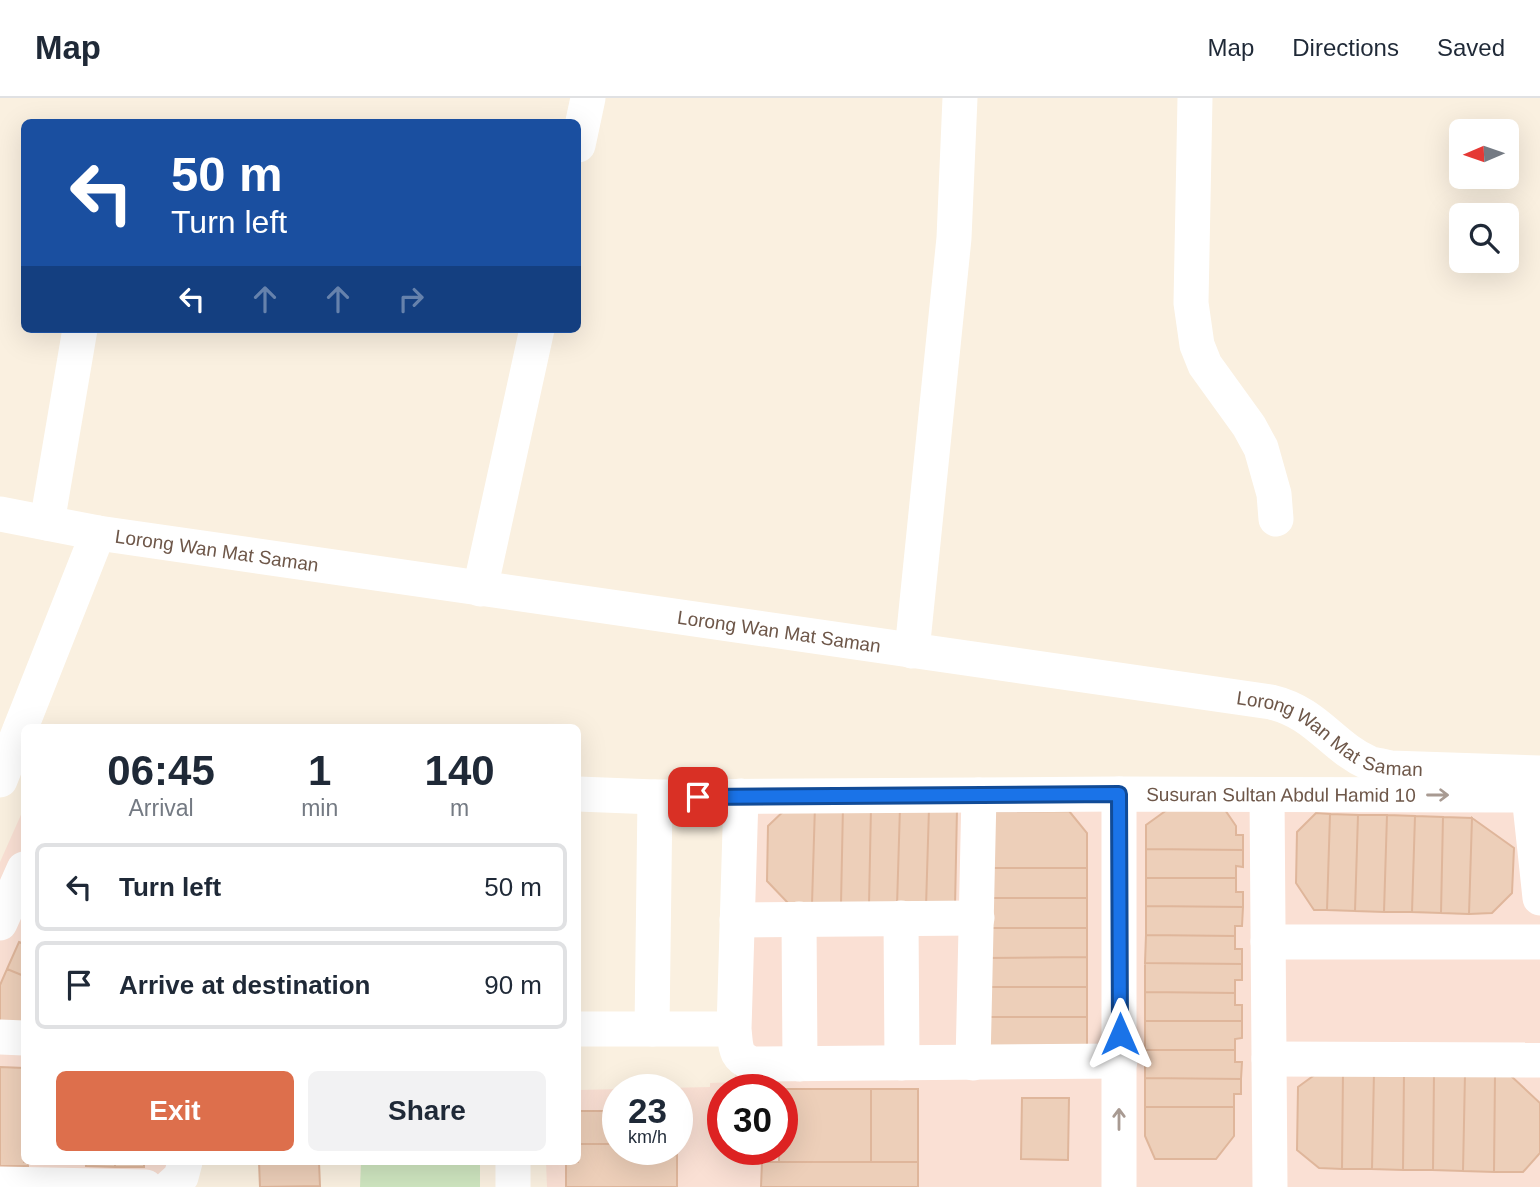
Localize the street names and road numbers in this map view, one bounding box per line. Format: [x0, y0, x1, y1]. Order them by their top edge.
street label: Lorong Wan Mat Saman [114, 525, 320, 575]
street label: Lorong Wan Mat Saman [676, 606, 882, 656]
street label: Lorong Wan Mat Saman [1235, 687, 1423, 780]
street label: Susuran Sultan Abdul Hamid 10 [1146, 784, 1416, 805]

